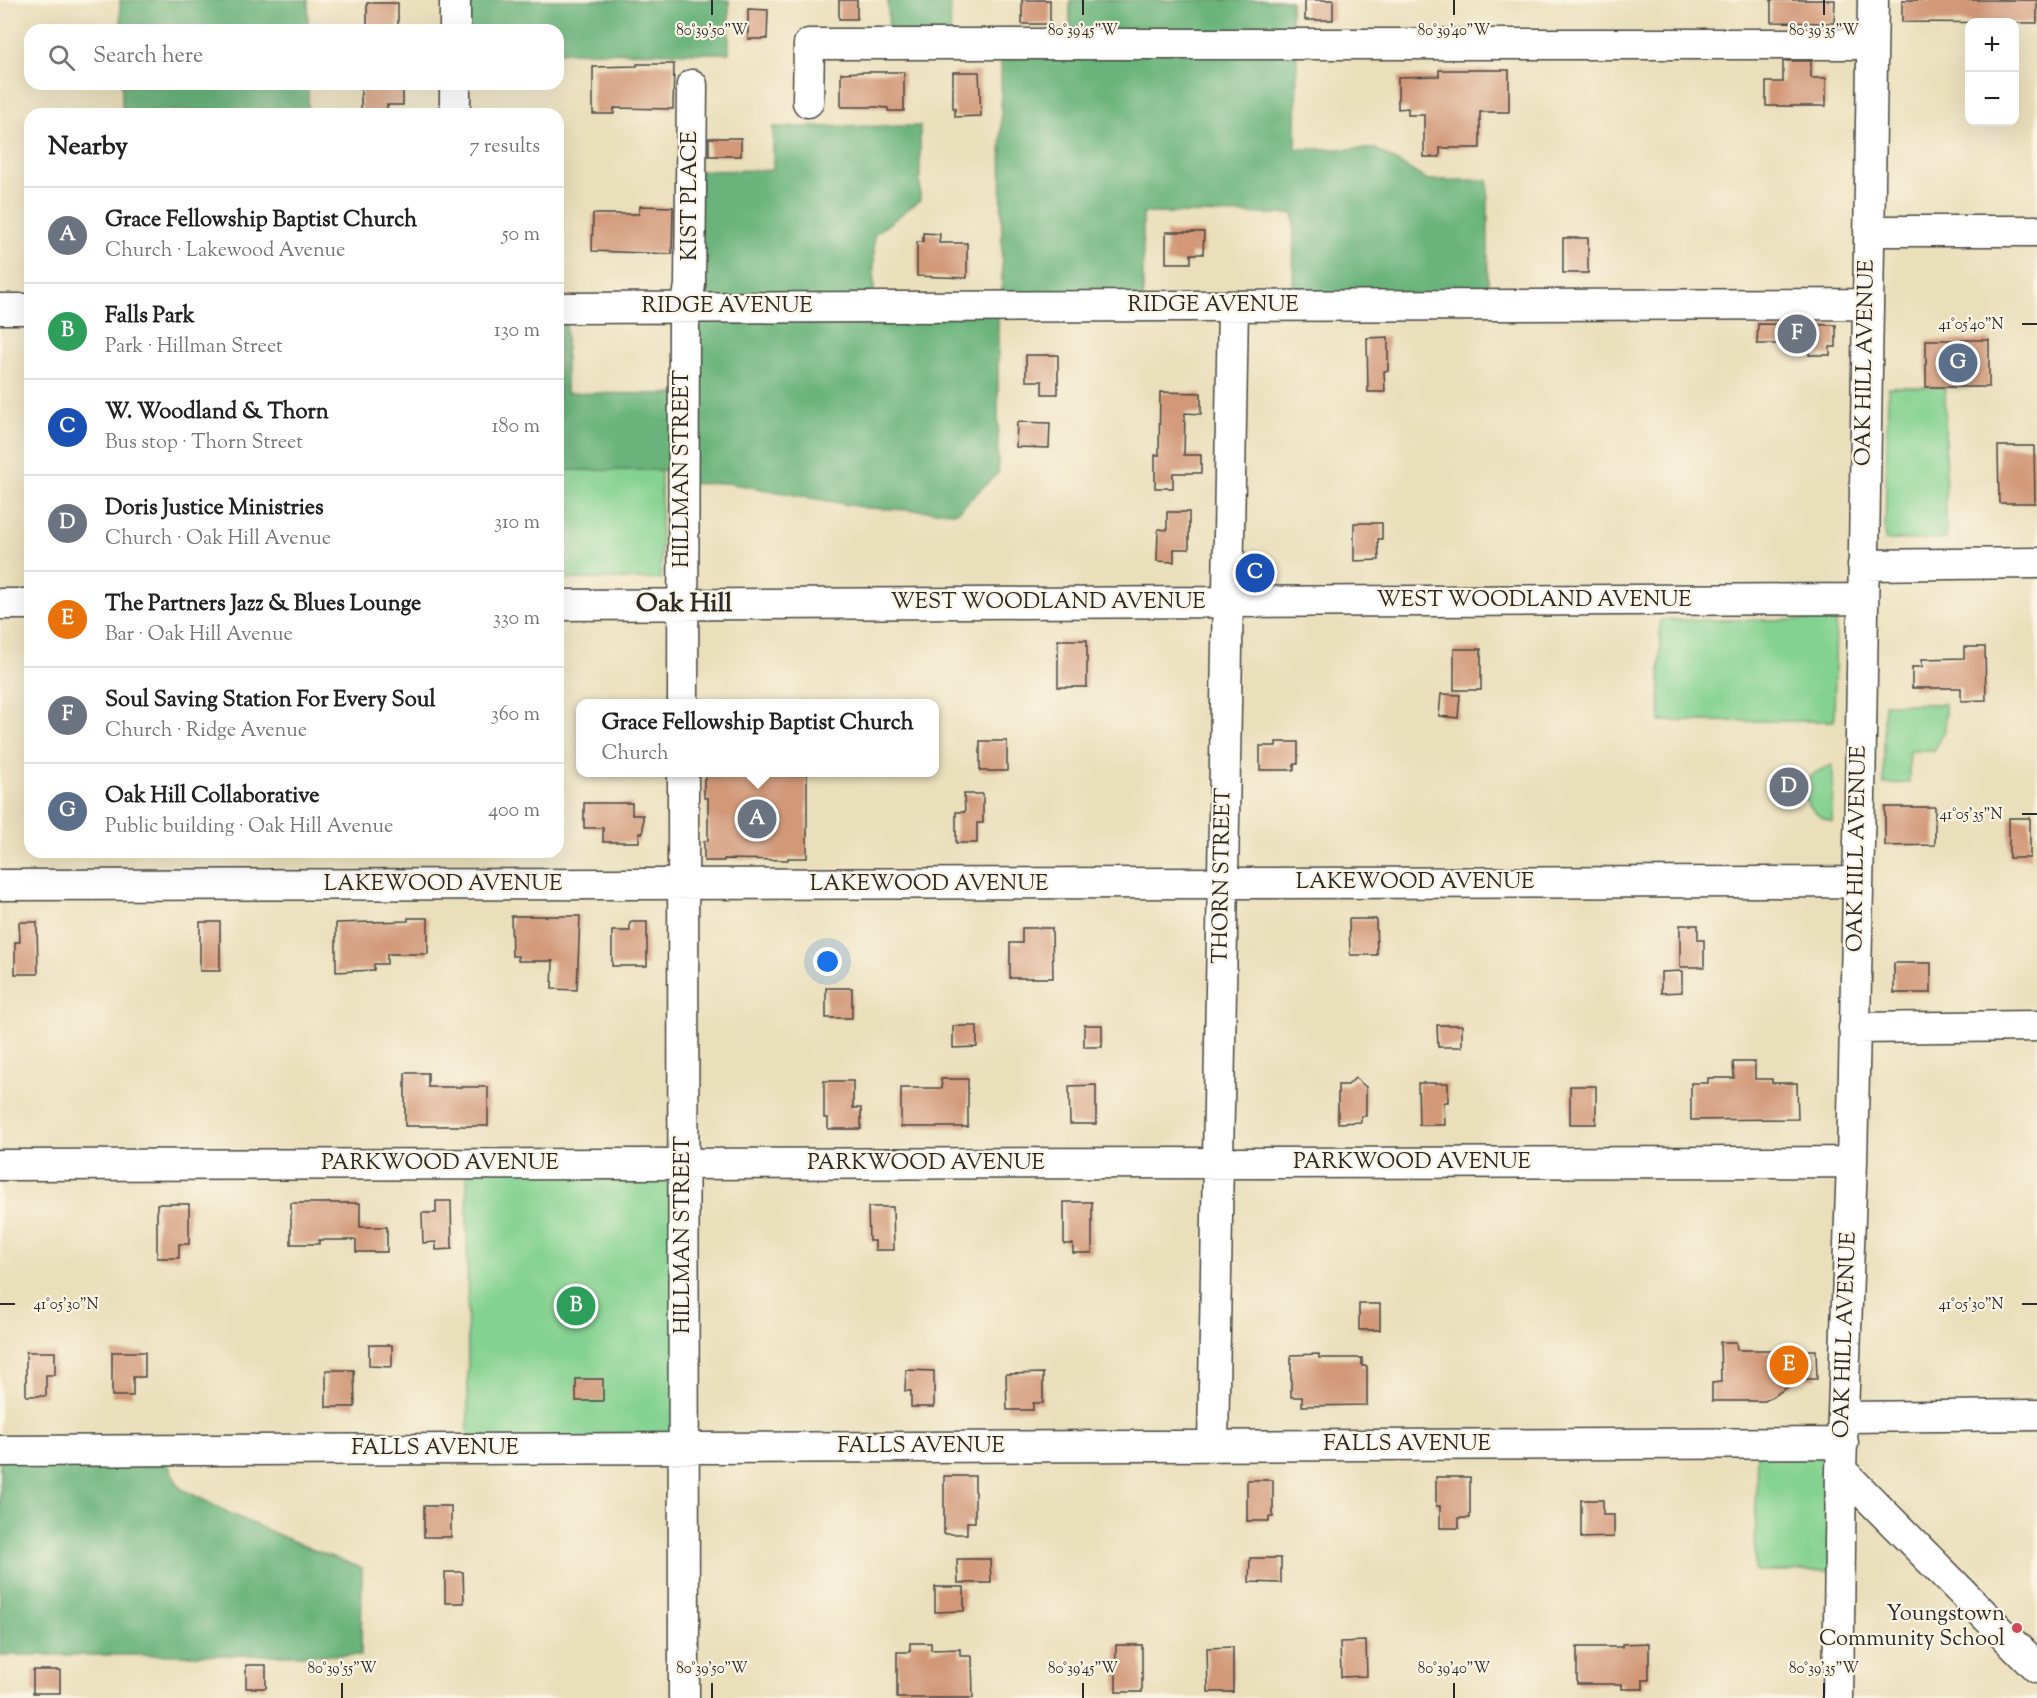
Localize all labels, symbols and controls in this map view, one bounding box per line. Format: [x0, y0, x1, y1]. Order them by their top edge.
map controls [1965, 18, 2019, 126]
button: + [1965, 18, 2019, 72]
text: 80°39'50"W [676, 21, 748, 42]
text: 80°39'45"W [1048, 21, 1118, 42]
text: 80°39'40"W [1418, 21, 1490, 42]
text: 80°39'35"W [1789, 21, 1859, 42]
search box [24, 24, 564, 90]
icon: search [45, 41, 78, 74]
text: Search here [93, 41, 203, 73]
button: − [1965, 72, 2019, 126]
text: Nearby [48, 129, 128, 166]
street label: KIST PLACE [675, 131, 707, 261]
text: 7 results [469, 133, 540, 162]
text: Grace Fellowship Baptist Church [105, 205, 417, 237]
text: A [59, 221, 76, 250]
text: 50 m [502, 221, 540, 250]
text: Church · Lakewood Avenue [105, 237, 345, 266]
street label: OAK HILL AVENUE [1848, 259, 1884, 467]
street label: RIDGE AVENUE [1128, 290, 1299, 322]
street label: RIDGE AVENUE [642, 291, 813, 323]
text: Falls Park [105, 301, 195, 333]
pin: F [1778, 312, 1816, 356]
text: 41°05'40"N [1938, 315, 2004, 336]
text: B [61, 317, 74, 346]
text: 130 m [494, 317, 540, 346]
text: Park · Hillman Street [105, 333, 283, 362]
pin: G [1938, 340, 1978, 386]
street label: HILLMAN STREET [667, 370, 699, 568]
text: W. Woodland & Thorn [105, 397, 329, 429]
text: C [59, 413, 76, 442]
text: 180 m [492, 413, 540, 442]
text: Bus stop · Thorn Street [105, 429, 303, 458]
text: Doris Justice Ministries [105, 493, 324, 525]
text: D [60, 509, 75, 538]
text: 310 m [494, 509, 540, 538]
text: Church · Oak Hill Avenue [105, 525, 331, 554]
pin: C [1236, 550, 1274, 596]
street label: WEST WOODLAND AVENUE [1376, 585, 1692, 617]
district label: Oak Hill [636, 586, 733, 623]
street label: WEST WOODLAND AVENUE [890, 587, 1206, 619]
text: The Partners Jazz & Blues Lounge [105, 589, 421, 621]
text: E [61, 605, 74, 634]
text: 330 m [493, 605, 540, 634]
text: Bar · Oak Hill Avenue [105, 621, 293, 650]
text: Soul Saving Station For Every Soul [105, 685, 436, 717]
popup [576, 699, 939, 777]
text: F [62, 701, 73, 730]
text: 360 m [491, 701, 540, 730]
text: Grace Fellowship Baptist Church [601, 708, 914, 740]
text: Church · Ridge Avenue [105, 717, 307, 746]
text: Church [601, 740, 669, 769]
street label: OAK HILL AVENUE [1840, 745, 1876, 953]
pin: D [1770, 764, 1808, 810]
text: Oak Hill Collaborative [105, 781, 319, 813]
street label: THORN STREET [1205, 787, 1241, 964]
pin: A [738, 796, 777, 842]
text: G [59, 797, 76, 826]
text: 400 m [488, 797, 540, 826]
text: 41°05'35"N [1940, 805, 2002, 826]
text: Public building · Oak Hill Avenue [105, 813, 393, 842]
street label: LAKEWOOD AVENUE [1296, 867, 1534, 899]
street label: LAKEWOOD AVENUE [324, 869, 562, 901]
street label: LAKEWOOD AVENUE [810, 869, 1048, 901]
your location [813, 947, 842, 976]
street label: HILLMAN STREET [668, 1136, 700, 1334]
street label: PARKWOOD AVENUE [1293, 1147, 1531, 1179]
street label: PARKWOOD AVENUE [321, 1148, 559, 1180]
street label: PARKWOOD AVENUE [807, 1148, 1045, 1180]
street label: OAK HILL AVENUE [1826, 1231, 1866, 1439]
pin: B [556, 1284, 596, 1328]
text: 41°05'30"N [33, 1295, 99, 1316]
text: 41°05'30"N [1938, 1295, 2004, 1316]
pin: E [1770, 1342, 1808, 1388]
street label: FALLS AVENUE [1323, 1429, 1491, 1461]
street label: FALLS AVENUE [837, 1431, 1005, 1463]
street label: FALLS AVENUE [351, 1433, 519, 1465]
place label: Youngstown Community School [1819, 1599, 2005, 1656]
marker: Youngstown Community School [2010, 1621, 2024, 1635]
text: 80°39'55"W [307, 1659, 377, 1680]
text: 80°39'50"W [676, 1659, 748, 1680]
text: 80°39'45"W [1048, 1659, 1118, 1680]
text: 80°39'40"W [1418, 1659, 1490, 1680]
text: 80°39'35"W [1789, 1659, 1859, 1680]

